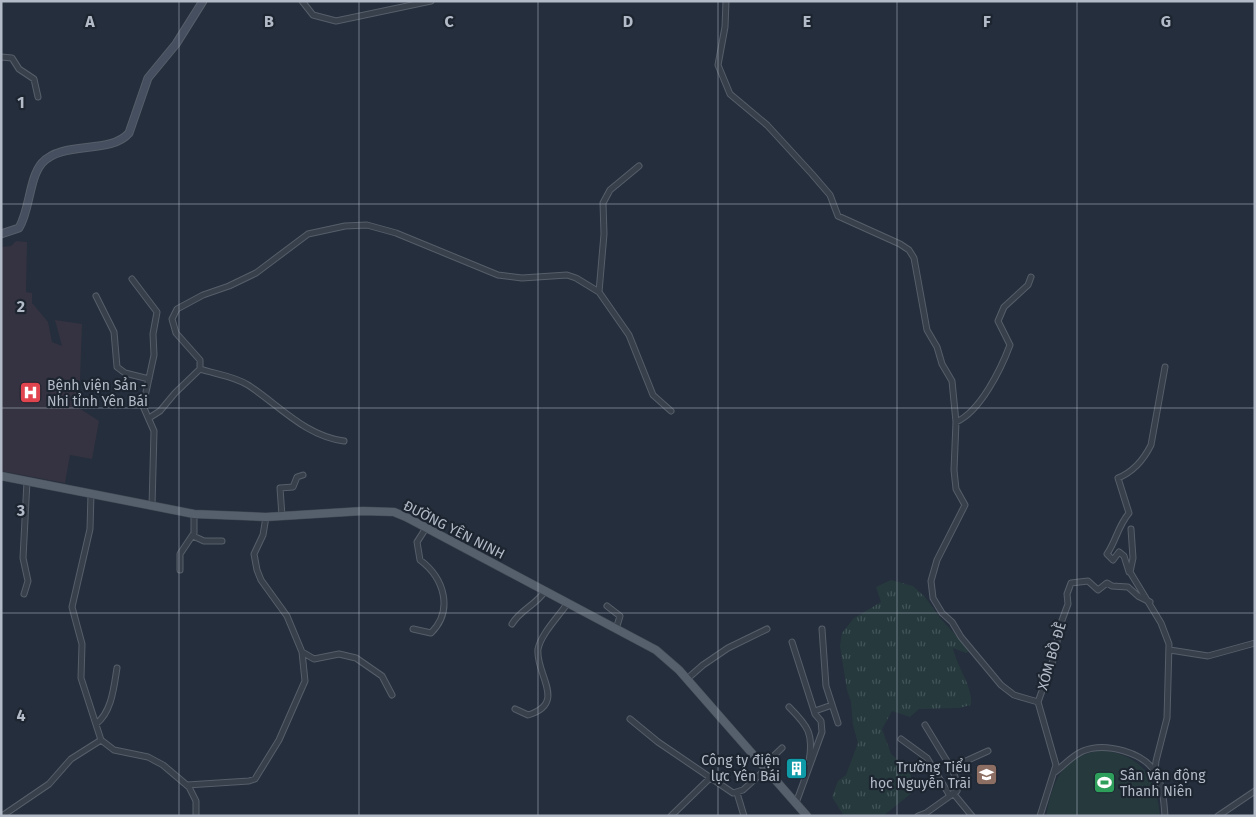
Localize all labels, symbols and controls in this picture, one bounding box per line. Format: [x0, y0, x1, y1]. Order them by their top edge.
text: A [84, 12, 95, 31]
text: B [264, 12, 274, 31]
text: C [444, 12, 454, 31]
text: D [623, 12, 633, 31]
text: E [803, 12, 811, 31]
text: F [983, 12, 991, 31]
text: G [1161, 12, 1171, 31]
text: 1 [17, 93, 25, 112]
text: 2 [17, 297, 25, 316]
place label: Bệnh viện Sản - Nhi tỉnh Yên Bái [47, 377, 148, 410]
hospital icon: Bệnh viện Sản - Nhi tỉnh Yên Bái [19, 381, 43, 405]
street label: ĐƯỜNG YÊN NINH [400, 496, 508, 563]
text: 3 [16, 501, 25, 520]
street label: XÓM BỒ ĐỀ [1031, 619, 1070, 692]
text: 4 [16, 706, 26, 725]
place label: Công ty điện lực Yên Bái [701, 752, 780, 785]
building icon: Công ty điện lực Yên Bái [784, 756, 808, 780]
place label: Trường Tiểu học Nguyễn Trãi [870, 758, 971, 792]
school or university icon: Trường Tiểu học Nguyễn Trãi [975, 763, 999, 787]
place label: Sân vận động Thanh Niên [1120, 767, 1206, 800]
sports icon: Sân vận động Thanh Niên [1092, 771, 1116, 795]

